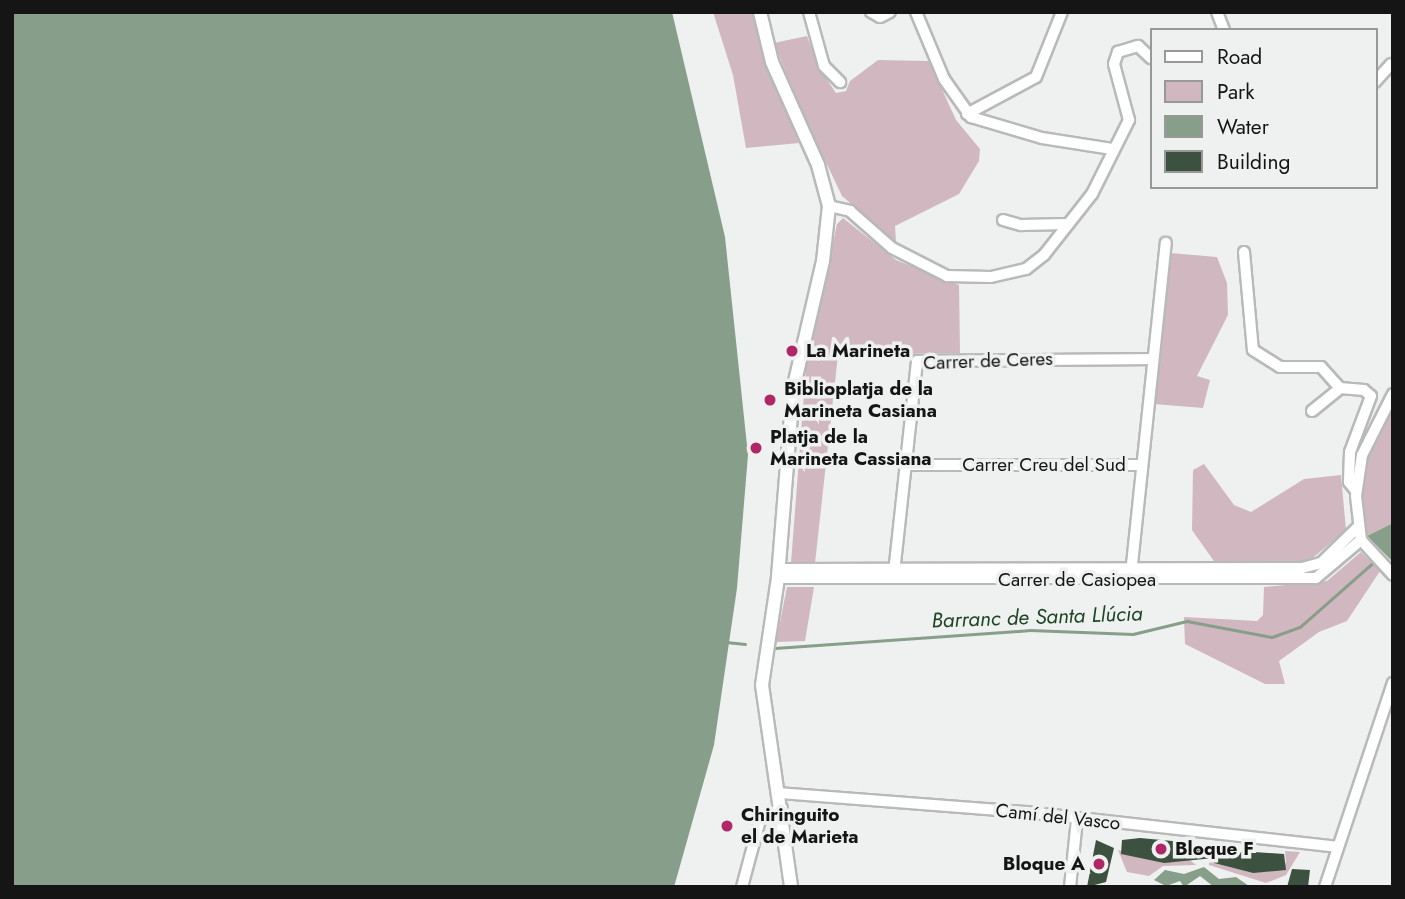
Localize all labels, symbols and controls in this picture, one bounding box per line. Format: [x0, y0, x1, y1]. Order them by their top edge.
legend [1150, 28, 1377, 189]
text: Road [1217, 42, 1262, 72]
text: Park [1217, 77, 1254, 107]
text: Water [1217, 112, 1269, 142]
text: Building [1217, 147, 1290, 177]
place label: La Marineta [806, 340, 910, 362]
marker: La Marineta [784, 343, 800, 359]
street label: Carrer de Ceres [923, 347, 1053, 375]
place label: Biblioplatja de la Marineta Casiana [784, 378, 937, 422]
marker: Biblioplatja de la Marineta Casiana [762, 392, 778, 408]
place label: Platja de la Marineta Cassiana [770, 426, 932, 470]
marker: Platja de la Marineta Cassiana [748, 440, 764, 456]
street label: Carrer Creu del Sud [962, 454, 1126, 476]
street label: Carrer de Casiopea [998, 569, 1156, 591]
water label: Barranc de Santa Llúcia [931, 601, 1143, 633]
street label: Camí del Vasco [995, 799, 1121, 835]
place label: Chiringuito el de Marieta [741, 804, 858, 848]
marker: Chiringuito el de Marieta [719, 818, 735, 834]
place label: Bloque F [1175, 838, 1254, 860]
marker: Bloque F [1153, 841, 1169, 857]
place label: Bloque A [1003, 853, 1085, 875]
marker: Bloque A [1091, 856, 1107, 872]

